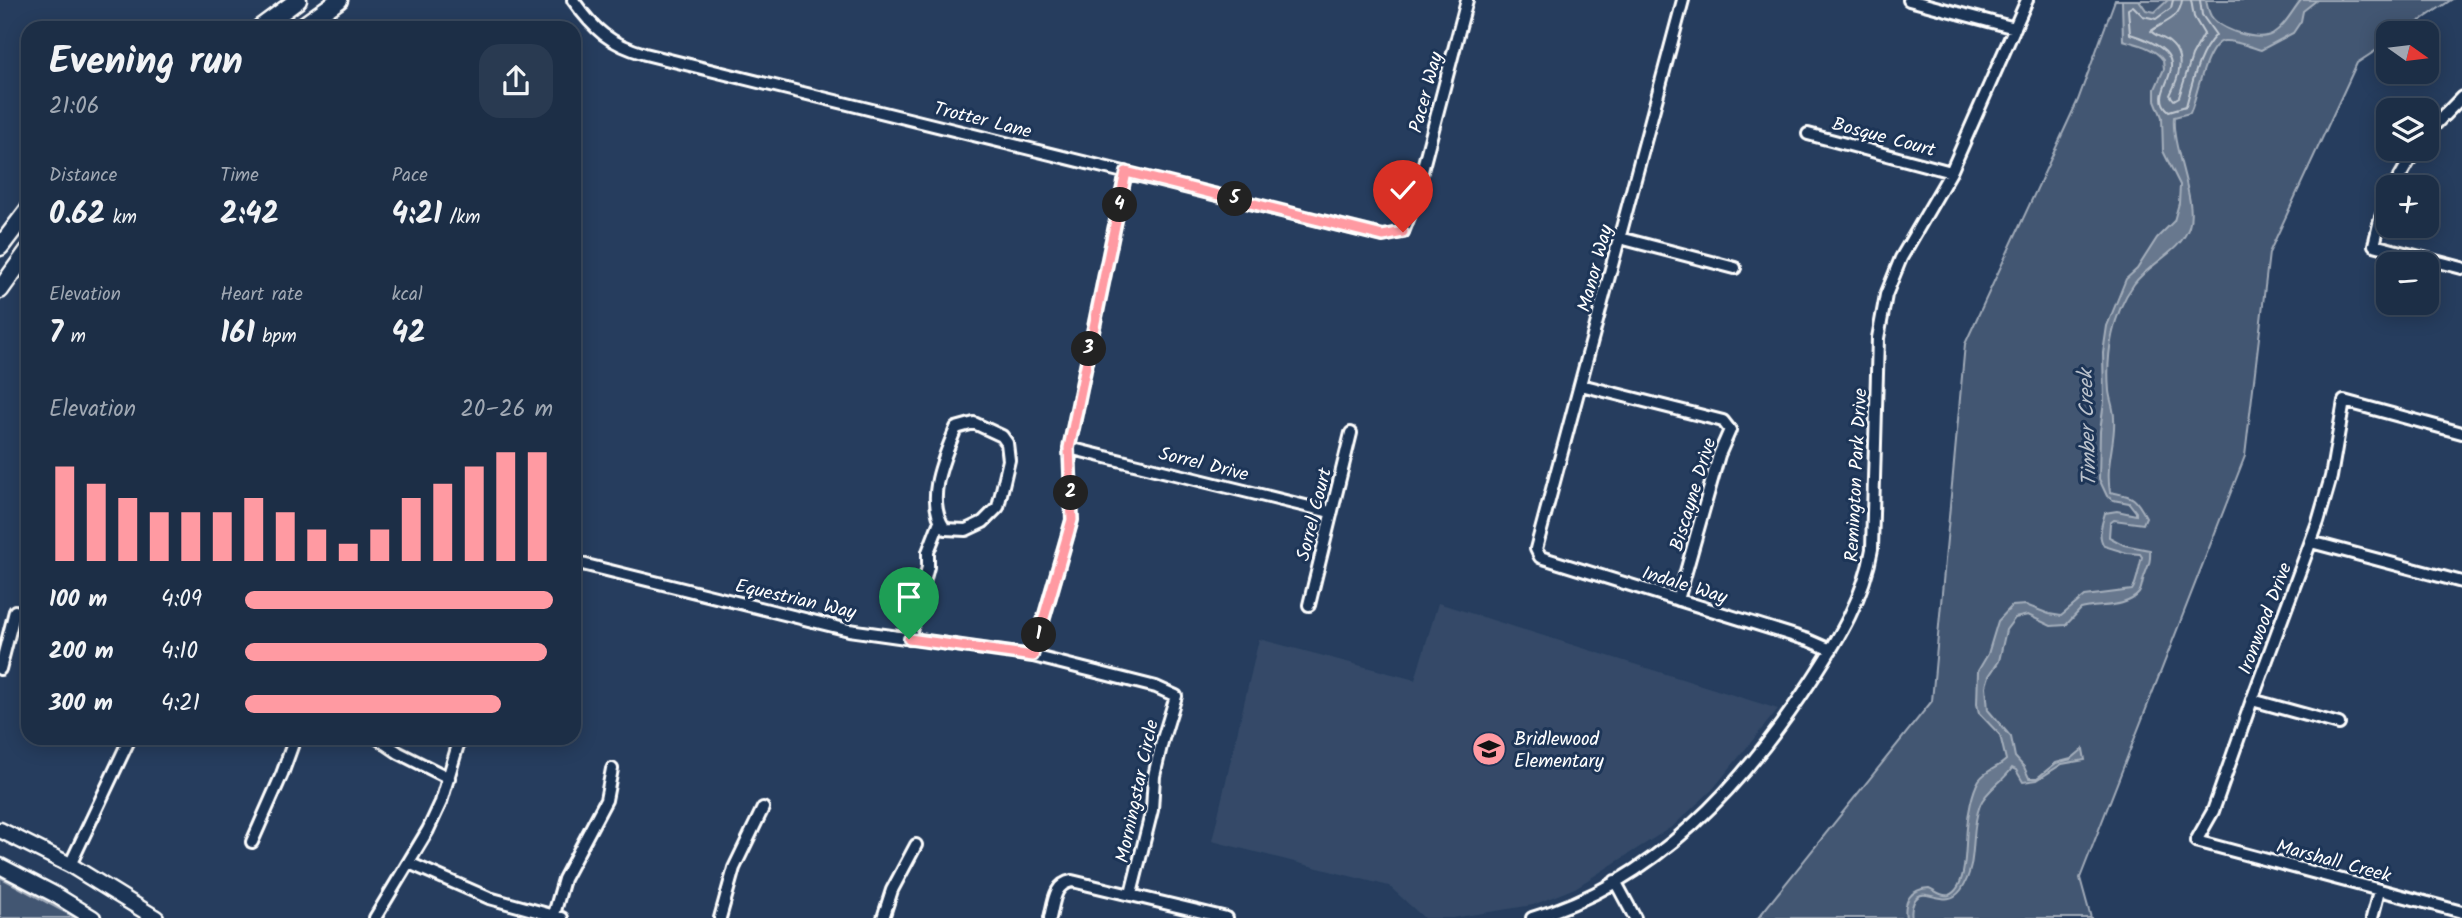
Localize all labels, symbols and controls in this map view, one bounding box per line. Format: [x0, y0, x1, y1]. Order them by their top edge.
north arrow [2376, 21, 2440, 84]
map controls [2376, 21, 2439, 315]
text: Evening run [49, 33, 243, 93]
button: share [479, 44, 553, 118]
street label: Pacer Way [1402, 48, 1452, 136]
text: 21:06 [49, 89, 100, 125]
street label: Trotter Lane [930, 94, 1035, 148]
button: layers [2376, 98, 2439, 161]
street label: Bosque Court [1828, 110, 1939, 166]
pin [1373, 160, 1433, 232]
text: Distance [49, 161, 117, 191]
text: Time [220, 161, 259, 191]
text: Pace [392, 161, 428, 191]
icon: check [1384, 171, 1422, 209]
button: + [2376, 175, 2439, 238]
pin: 5 [1218, 182, 1252, 216]
text: 5 [1230, 183, 1239, 213]
pin: 4 [1102, 188, 1138, 222]
text: 4 [1114, 189, 1125, 219]
text: 0.62 [49, 191, 105, 239]
text: 2:42 [220, 191, 279, 239]
text: 4:21 [392, 191, 442, 239]
text: km [105, 203, 137, 233]
text: /km [442, 203, 480, 233]
street label: Manor Way [1570, 220, 1622, 315]
button: − [2376, 252, 2439, 315]
text: Elevation [49, 280, 121, 310]
text: Heart rate [220, 280, 303, 310]
text: kcal [392, 280, 423, 310]
text: 7 [49, 310, 63, 358]
text: 161 [220, 310, 255, 358]
text: 42 [392, 310, 426, 358]
text: m [63, 322, 86, 352]
text: bpm [255, 322, 297, 352]
pin: 3 [1072, 332, 1106, 366]
text: 3 [1083, 333, 1094, 363]
water label: Timber Creek [2070, 366, 2107, 487]
street label: Remington Park Drive [1837, 387, 1877, 563]
text: Elevation [49, 392, 136, 428]
text: 20–26 m [460, 392, 553, 428]
street label: Biscayne Drive [1662, 434, 1725, 555]
street label: Sorrel Drive [1155, 439, 1252, 491]
street label: Sorrel Court [1289, 464, 1341, 564]
pin: 2 [1054, 476, 1088, 510]
text: 2 [1065, 477, 1076, 507]
street label: Ironwood Drive [2231, 558, 2301, 679]
street label: Indale Way [1638, 559, 1732, 613]
pin [879, 567, 939, 639]
street label: Equestrian Way [732, 571, 860, 629]
icon: arrive [890, 578, 928, 616]
text: 100 m [49, 582, 107, 618]
text: 4:09 [161, 582, 202, 618]
pin: 1 [1021, 618, 1056, 652]
text: 1 [1036, 619, 1041, 649]
text: 200 m [49, 634, 114, 670]
text: 4:10 [161, 634, 198, 670]
text: 300 m [49, 686, 113, 722]
text: 4:21 [161, 686, 200, 722]
street label: Morningstar Circle [1108, 717, 1168, 866]
place label: Bridlewood Elementary [1514, 725, 1605, 777]
school or university icon: Bridlewood Elementary [1470, 730, 1508, 768]
street label: Marshall Creek [2273, 832, 2394, 892]

